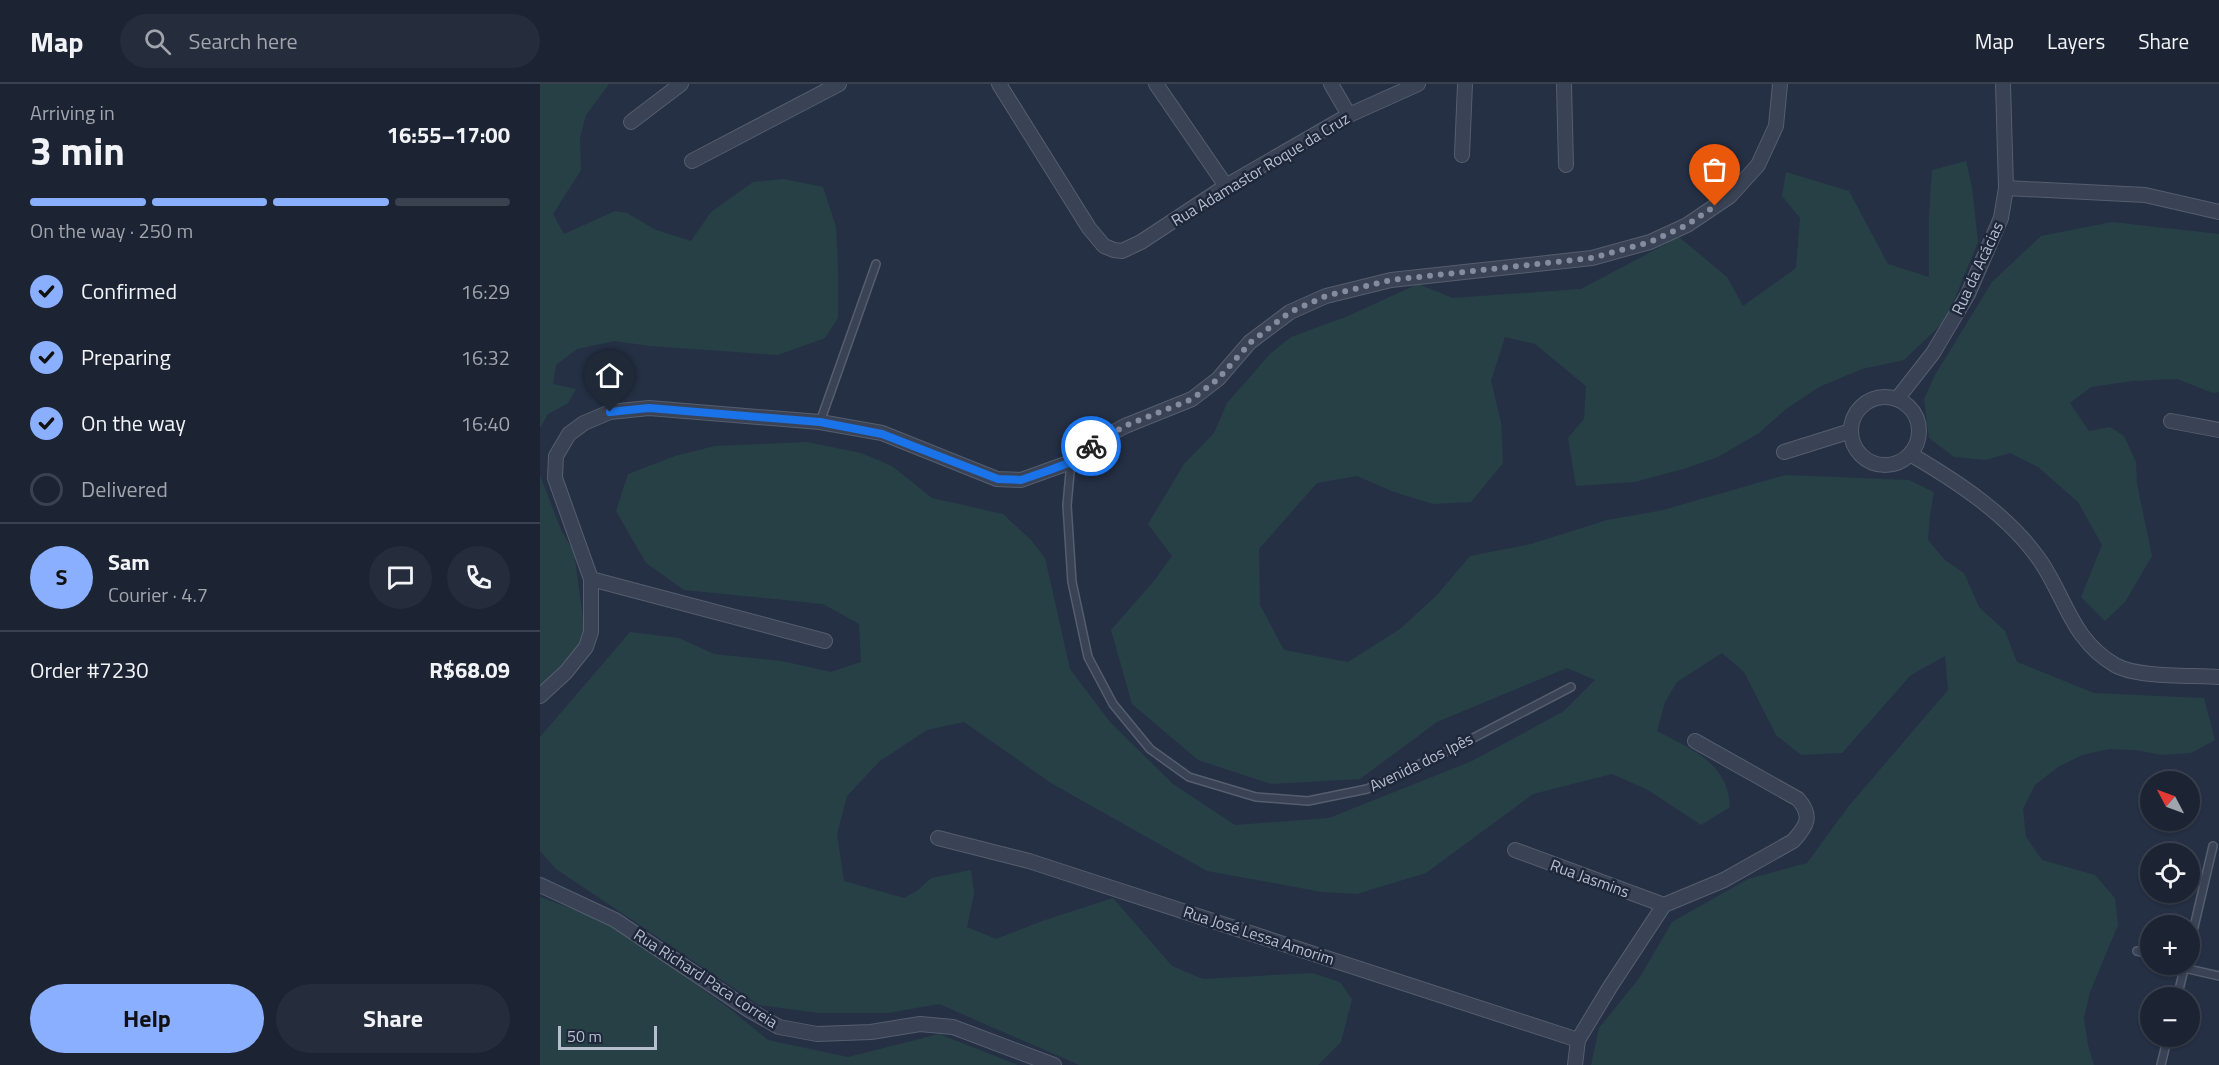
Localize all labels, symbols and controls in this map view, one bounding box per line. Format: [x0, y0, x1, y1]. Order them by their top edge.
search box [120, 14, 540, 68]
text: Map [30, 20, 84, 63]
text: Search here [189, 24, 298, 58]
icon: search [141, 25, 174, 58]
text: Map [1975, 25, 2014, 57]
text: Layers [2047, 25, 2105, 57]
text: Share [2138, 25, 2189, 57]
text: Arriving in [30, 97, 115, 128]
street label: Rua Adamastor Roque da Cruz [1166, 106, 1354, 232]
text: 16:55–17:00 [387, 118, 510, 152]
text: 3 min [30, 121, 125, 180]
pin [1689, 144, 1740, 206]
icon: bag [1698, 153, 1731, 186]
text: On the way · 250 m [30, 215, 193, 246]
street label: Rua da Acácias [1945, 218, 2009, 318]
text: Confirmed [81, 274, 177, 308]
icon: check [30, 275, 63, 308]
text: 16:29 [461, 276, 510, 307]
text: Preparing [81, 340, 171, 374]
icon: check [30, 341, 63, 374]
text: 16:32 [461, 342, 510, 373]
pin [584, 350, 635, 412]
icon: home [593, 359, 626, 392]
text: On the way [81, 406, 186, 440]
icon: check [30, 407, 63, 440]
text: 16:40 [461, 408, 510, 439]
courier [1061, 416, 1121, 476]
icon: bike [1075, 430, 1108, 463]
text: Delivered [81, 472, 168, 506]
text: Sam [108, 545, 150, 579]
button: chat [369, 546, 432, 609]
button: phone [447, 546, 510, 609]
text: S [56, 560, 67, 594]
text: Courier · 4.7 [108, 579, 208, 610]
text: Order #7230 [30, 653, 149, 687]
text: R$68.09 [429, 653, 510, 687]
street label: Avenida dos Ipês [1365, 727, 1477, 797]
north arrow [2140, 771, 2200, 831]
map controls [2140, 771, 2200, 1047]
button: locate [2140, 843, 2200, 903]
street label: Rua Jasmins [1547, 853, 1633, 903]
street label: Rua José Lessa Amorim [1180, 899, 1338, 971]
button: + [2140, 915, 2200, 975]
street label: Rua Richard Paca Correia [629, 922, 783, 1034]
button: Help [30, 984, 264, 1053]
button: Share [276, 984, 510, 1053]
button: − [2140, 987, 2200, 1047]
scale bar [558, 1023, 657, 1050]
text: 50 m [567, 1024, 602, 1048]

